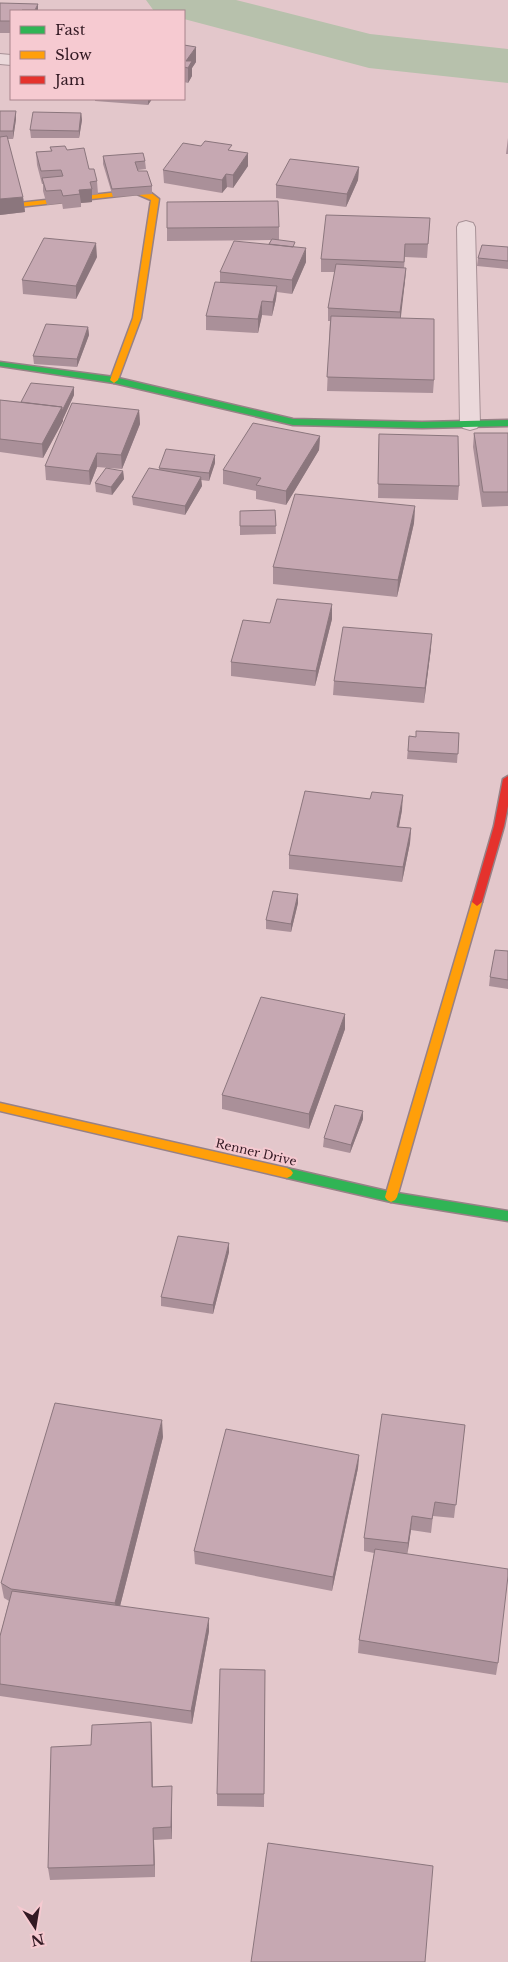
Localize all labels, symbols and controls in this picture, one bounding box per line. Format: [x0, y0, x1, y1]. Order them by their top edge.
legend [10, 10, 185, 100]
text: Fast [55, 20, 86, 39]
text: Slow [55, 45, 92, 64]
text: Jam [53, 70, 85, 89]
street label: Renner Drive [214, 1135, 298, 1169]
north arrow [10, 1902, 60, 1952]
text: N [29, 1930, 46, 1950]

